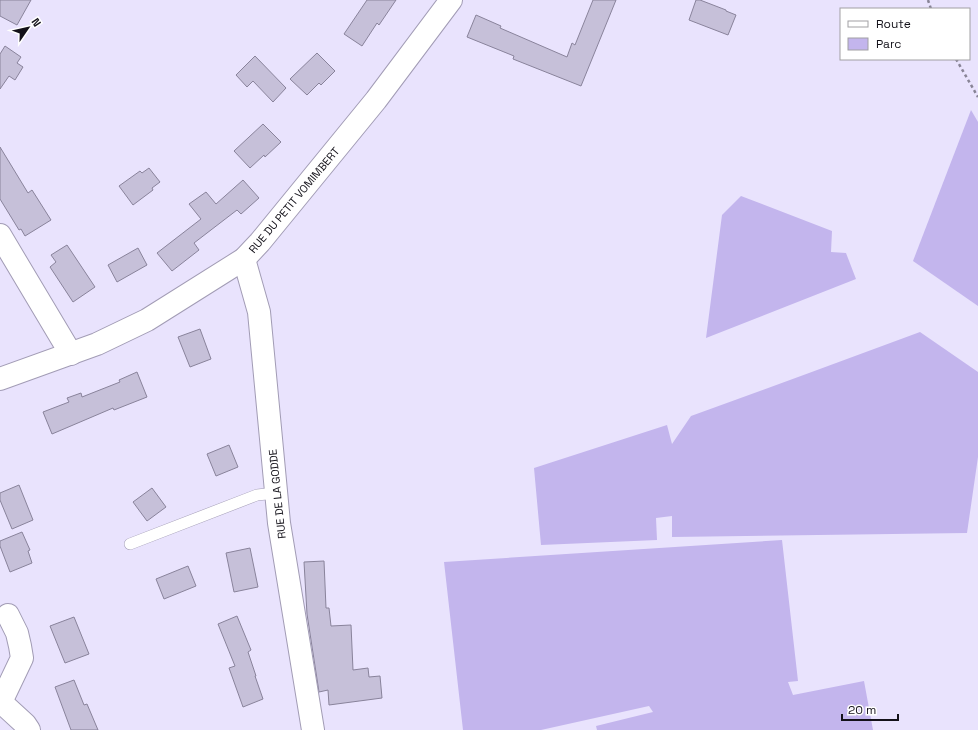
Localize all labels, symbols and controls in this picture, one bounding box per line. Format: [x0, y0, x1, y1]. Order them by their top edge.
north arrow [8, 8, 48, 48]
legend [840, 8, 970, 60]
text: N [28, 15, 44, 29]
text: Route [876, 16, 911, 32]
text: Parc [876, 36, 901, 52]
street label: RUE DU PETIT VOMIMBERT [246, 144, 343, 256]
street label: RUE DE LA GODDE [265, 448, 289, 540]
scale bar [842, 696, 898, 722]
text: 20 m [848, 702, 876, 718]

